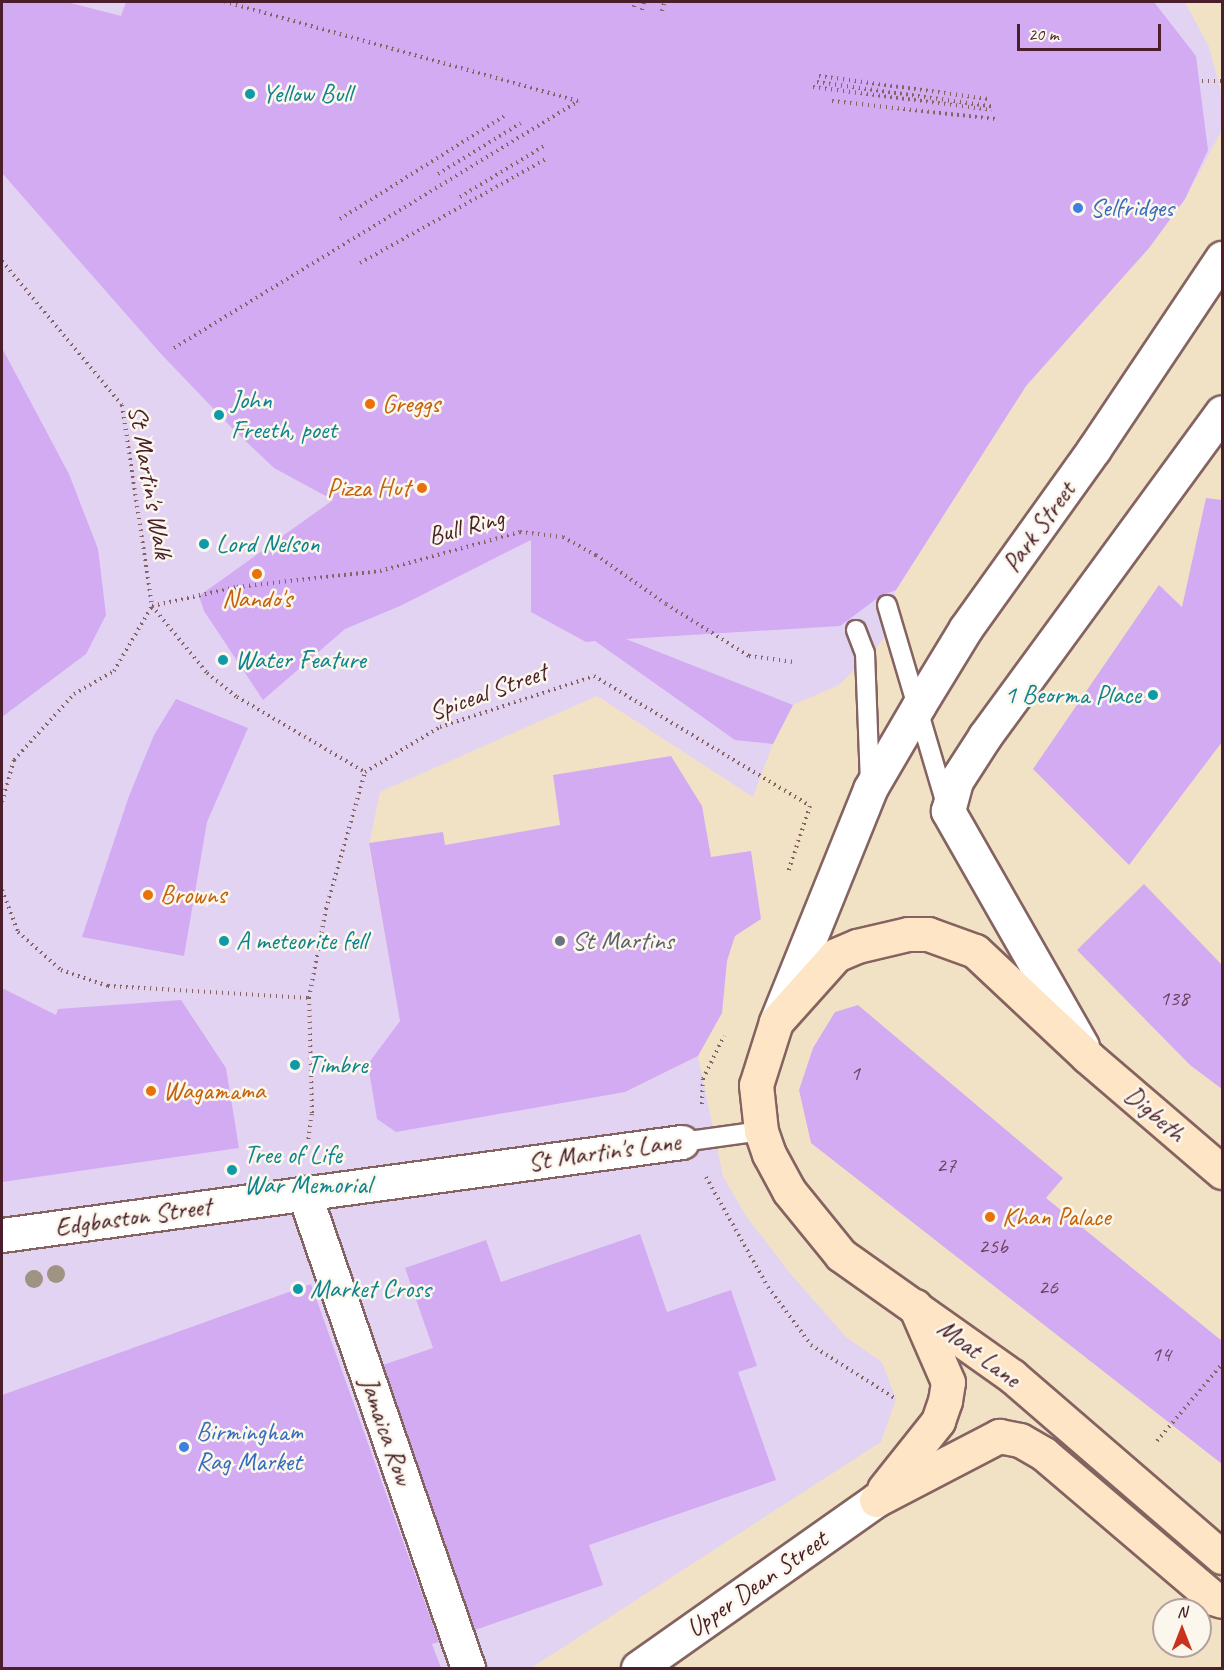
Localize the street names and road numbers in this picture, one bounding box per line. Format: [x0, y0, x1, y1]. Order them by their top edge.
street label: St Martin's Walk [121, 403, 179, 561]
street label: Park Street [996, 476, 1082, 578]
street label: Bull Ring [424, 502, 508, 552]
street label: Spiceal Street [425, 656, 551, 728]
street label: Digbeth [1118, 1079, 1192, 1149]
street label: St Martin's Lane [526, 1126, 682, 1178]
street label: Edgbaston Street [53, 1191, 213, 1243]
street label: Moat Lane [931, 1312, 1027, 1394]
street label: Jamaica Row [353, 1373, 419, 1489]
street label: Upper Dean Street [680, 1524, 834, 1644]

